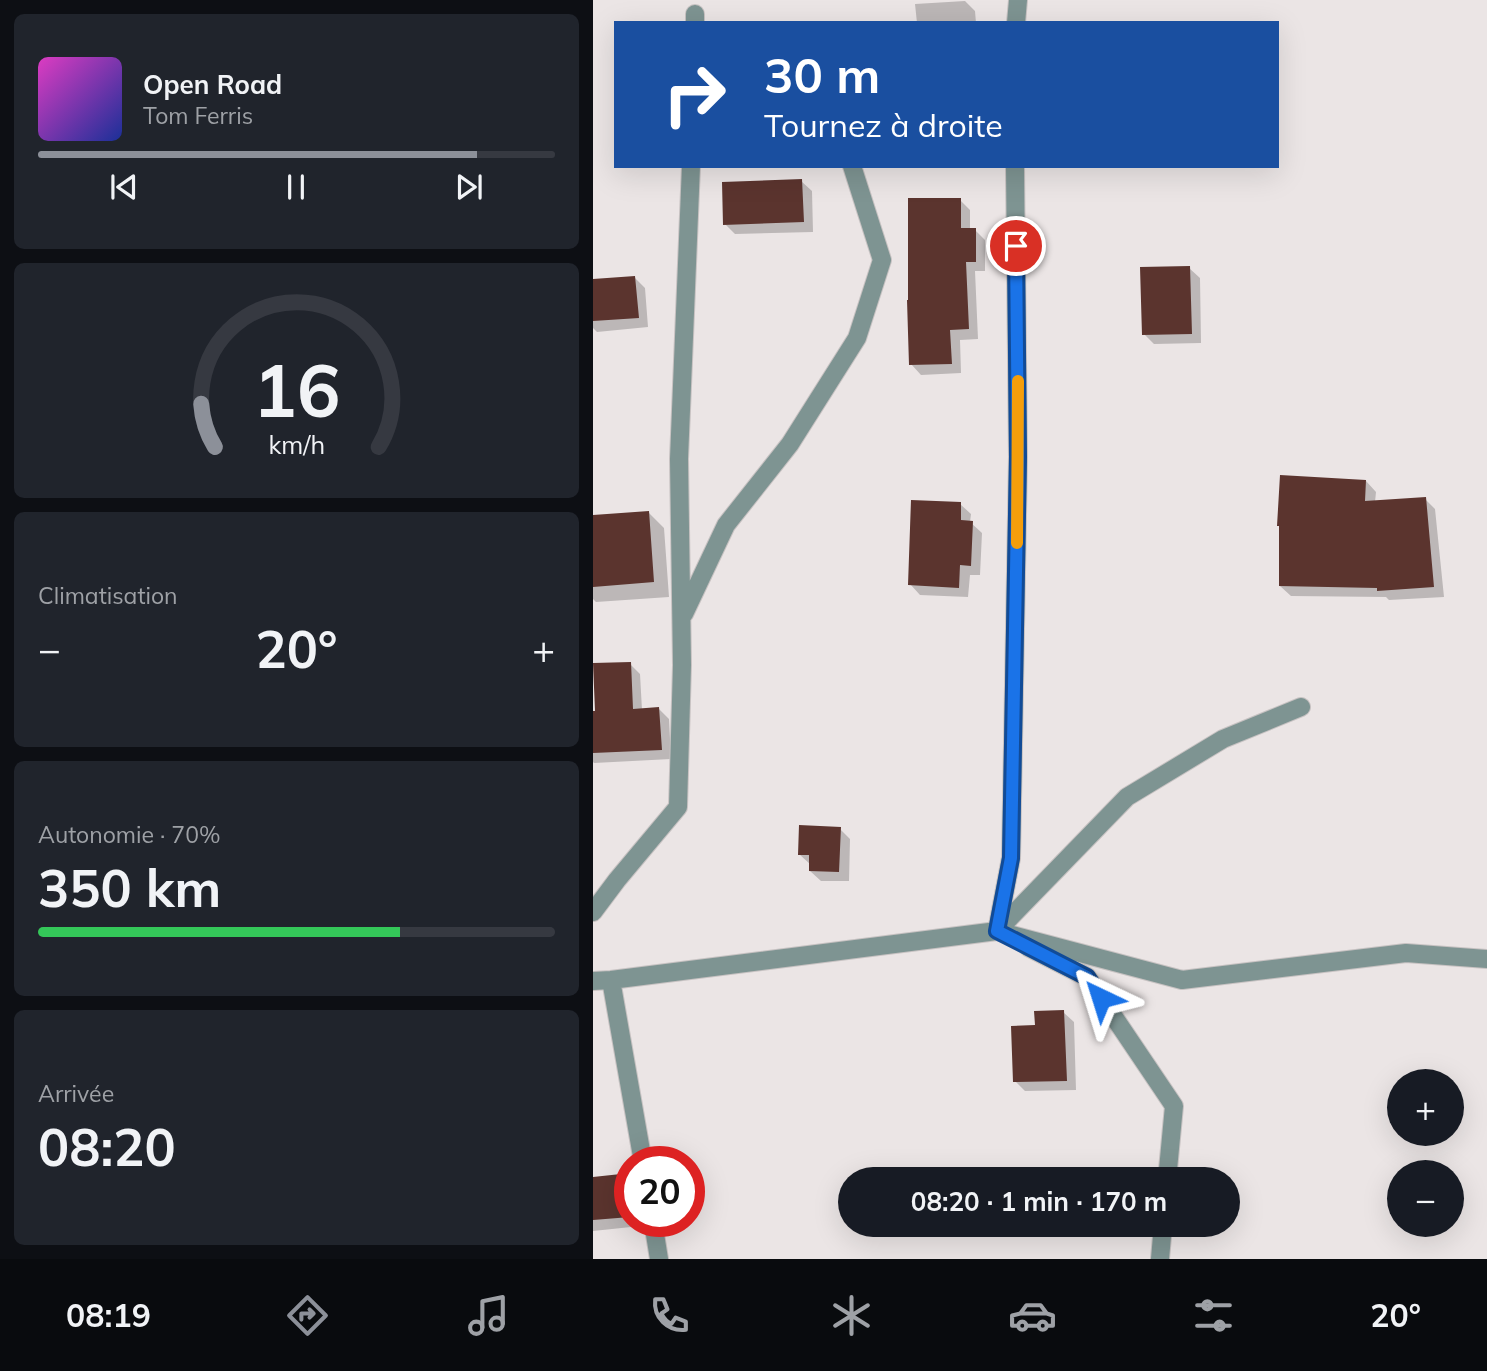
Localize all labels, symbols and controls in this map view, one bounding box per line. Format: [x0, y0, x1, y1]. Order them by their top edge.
text: 30 m [764, 44, 880, 105]
icon: right [649, 49, 740, 140]
text: Open Road [143, 68, 282, 101]
text: Tom Ferris [143, 101, 253, 130]
text: Tournez à droite [764, 105, 1003, 145]
icon: previous [105, 168, 143, 206]
icon: pause [277, 168, 315, 206]
icon: next [450, 168, 488, 206]
pin [986, 216, 1046, 276]
icon: arrive [997, 227, 1035, 265]
text: 16 [253, 344, 340, 435]
text: km/h [268, 428, 325, 459]
text: Climatisation [38, 581, 178, 610]
text: 20° [255, 616, 338, 681]
text: − [38, 625, 61, 673]
text: + [532, 625, 555, 673]
text: Autonomie · 70% [38, 820, 221, 849]
text: 350 km [38, 855, 221, 920]
position arrow [1064, 961, 1138, 1035]
map controls [1387, 1069, 1464, 1237]
button: + [1387, 1069, 1464, 1146]
text: Arrivée [38, 1079, 114, 1108]
text: 08:20 [38, 1114, 176, 1179]
speed limit sign: 20 [614, 1146, 705, 1237]
button: − [1387, 1160, 1464, 1237]
text: 08:20 · 1 min · 170 m [911, 1185, 1167, 1218]
icon: directions [283, 1291, 332, 1340]
icon: music [464, 1291, 513, 1340]
icon: phone [645, 1291, 694, 1340]
icon: climate [827, 1291, 876, 1340]
icon: car [1008, 1291, 1057, 1340]
icon: filters [1189, 1291, 1238, 1340]
text: 08:19 [66, 1295, 151, 1335]
text: 20° [1370, 1295, 1421, 1335]

